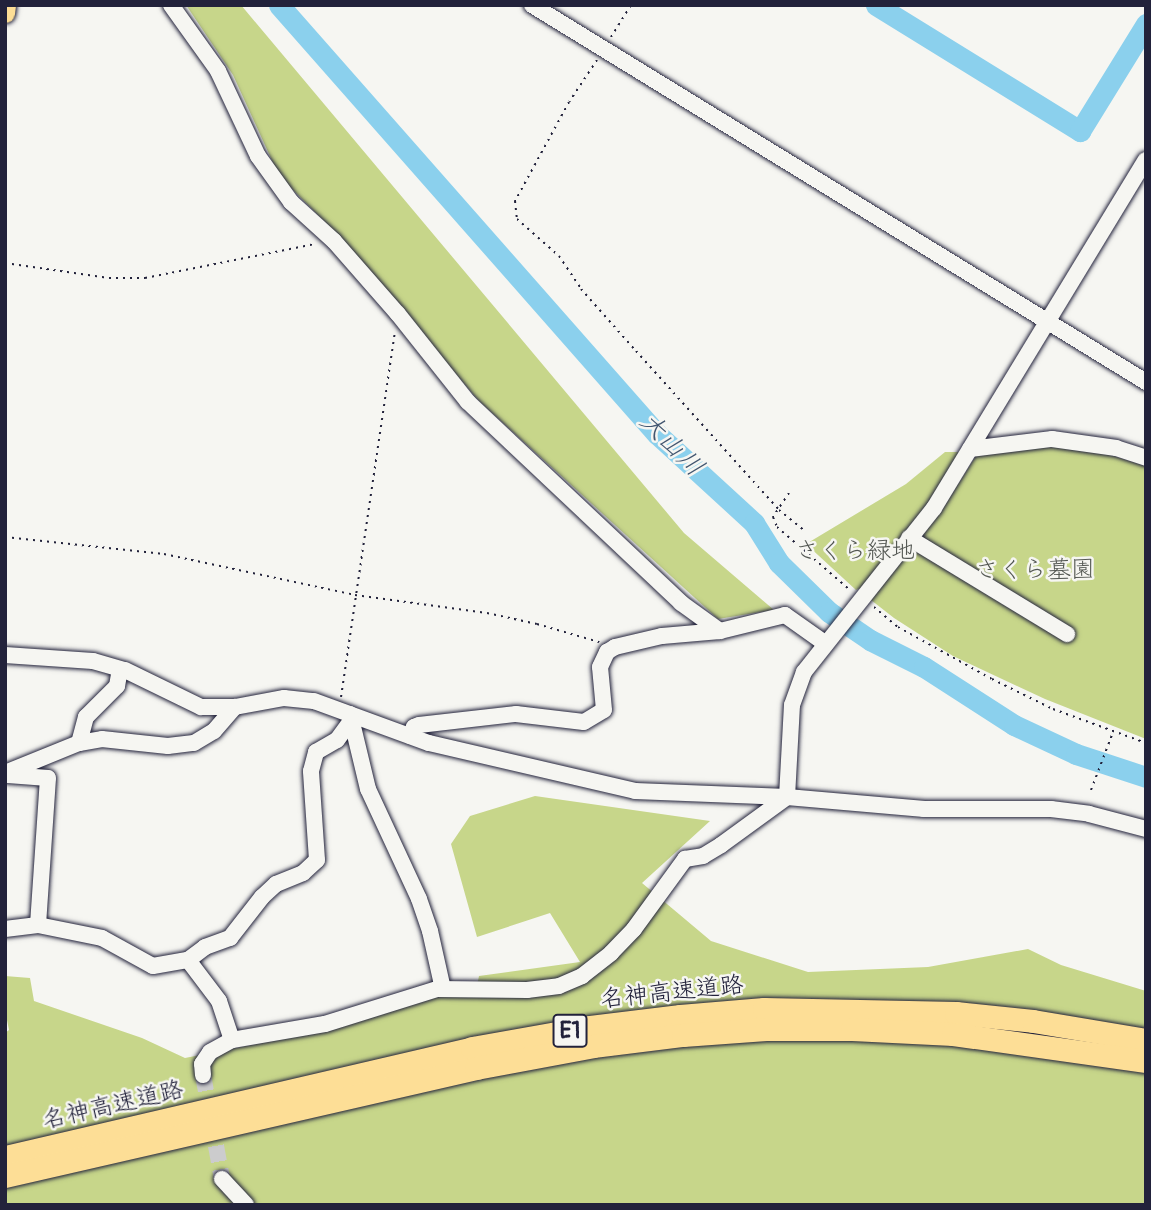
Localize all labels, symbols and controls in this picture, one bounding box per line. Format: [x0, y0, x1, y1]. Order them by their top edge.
water label: 大山川 [632, 406, 710, 484]
park label: さくら緑地 [795, 537, 915, 565]
park label: さくら墓園 [975, 556, 1095, 584]
street label: 名神高速道路 [599, 970, 745, 1014]
road number: E1 [552, 1012, 588, 1050]
street label: 名神高速道路 [40, 1075, 186, 1135]

